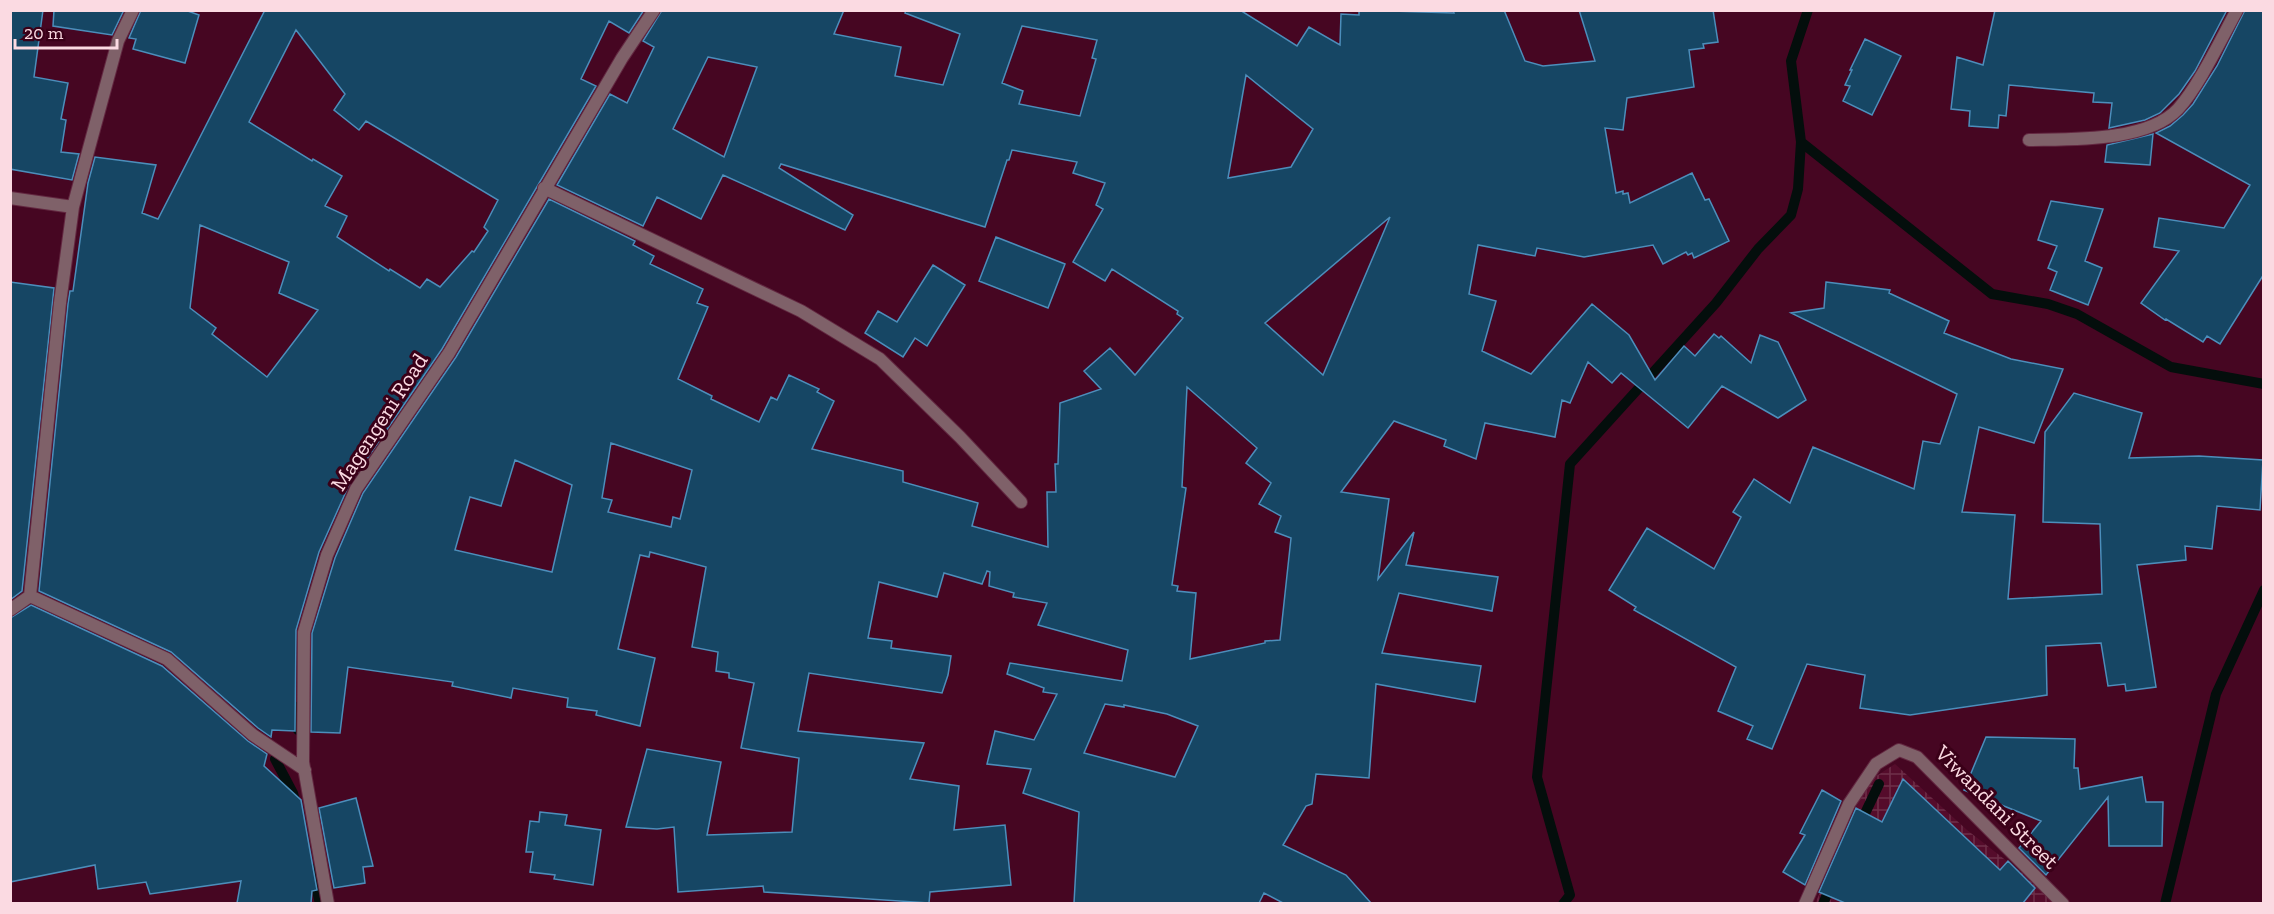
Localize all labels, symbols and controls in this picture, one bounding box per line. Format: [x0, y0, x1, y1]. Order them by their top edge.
scale bar [15, 12, 117, 50]
text: 20 m [24, 22, 64, 44]
street label: Magengeni Road [325, 348, 433, 496]
street label: Viwandani Street [1929, 739, 2065, 875]

